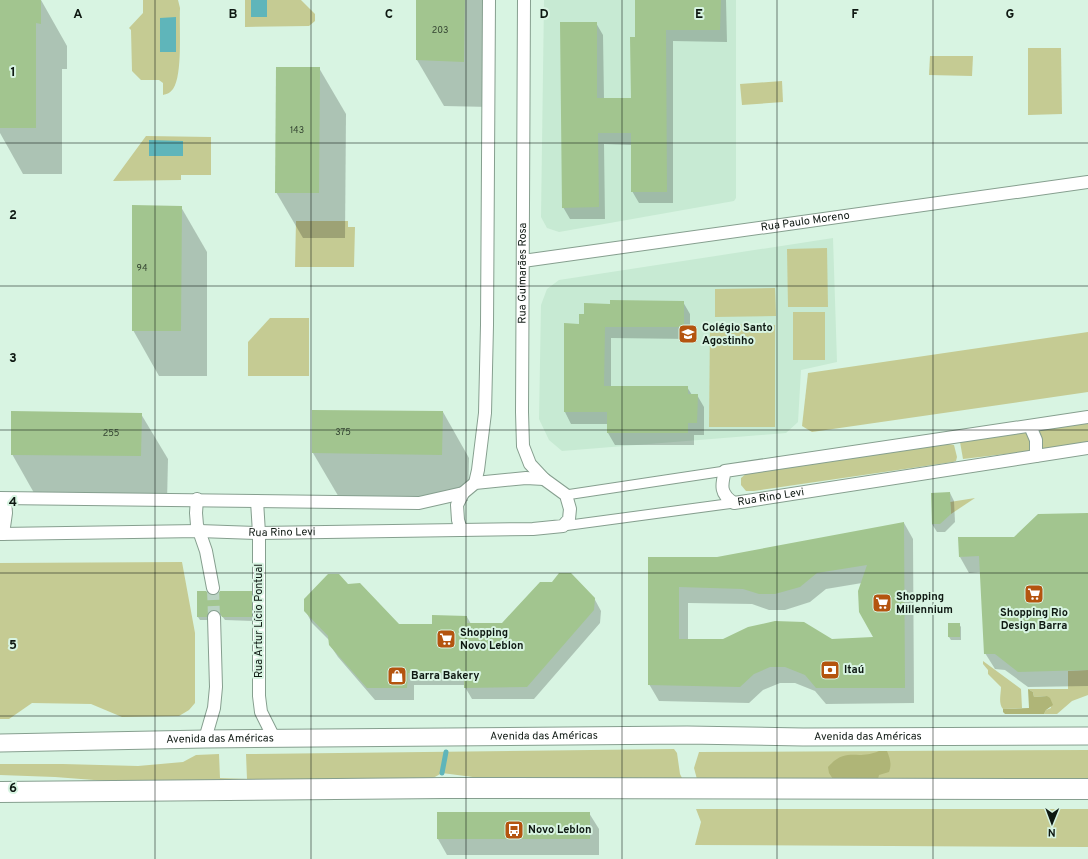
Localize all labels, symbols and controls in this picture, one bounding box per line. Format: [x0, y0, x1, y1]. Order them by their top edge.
text: A [73, 7, 83, 23]
text: B [229, 7, 238, 23]
text: C [385, 7, 393, 23]
text: D [539, 7, 549, 23]
text: E [695, 7, 703, 23]
text: F [851, 7, 859, 23]
text: G [1006, 7, 1015, 23]
house number: 203 [432, 25, 448, 36]
text: 1 [10, 65, 16, 81]
house number: 143 [290, 125, 304, 136]
text: 2 [9, 208, 17, 224]
street label: Rua Paulo Moreno [760, 208, 851, 235]
street label: Rua Guimarães Rosa [515, 222, 530, 324]
house number: 94 [137, 263, 148, 274]
place label: Colégio Santo Agostinho [702, 321, 773, 348]
school or university icon: Colégio Santo Agostinho [677, 323, 699, 345]
text: 3 [9, 351, 17, 367]
house number: 375 [335, 427, 351, 438]
house number: 255 [103, 428, 119, 439]
street label: Rua Rino Levi [736, 485, 805, 509]
text: 4 [9, 495, 17, 511]
street label: Rua Rino Levi [248, 525, 316, 540]
street label: Rua Artur Lício Pontual [252, 564, 266, 678]
supermarket icon: Shopping Rio Design Barra [1023, 583, 1045, 605]
place label: Shopping Millennium [896, 590, 953, 617]
supermarket icon: Shopping Millennium [871, 592, 893, 614]
place label: Shopping Rio Design Barra [1000, 606, 1068, 633]
place label: Shopping Novo Leblon [460, 626, 524, 653]
supermarket icon: Shopping Novo Leblon [435, 628, 457, 650]
text: 5 [9, 638, 17, 654]
bank icon: Itaú [819, 659, 841, 681]
place label: Itaú [844, 663, 864, 677]
shop icon: Barra Bakery [386, 665, 408, 687]
place label: Barra Bakery [411, 669, 479, 683]
street label: Avenida das Américas [490, 729, 598, 744]
street label: Avenida das Américas [814, 730, 922, 744]
street label: Avenida das Américas [166, 731, 274, 747]
text: 6 [9, 781, 17, 797]
north arrow [1032, 803, 1072, 843]
bus stop icon: Novo Leblon [503, 819, 525, 841]
place label: Novo Leblon [528, 823, 592, 837]
text: N [1048, 825, 1056, 839]

